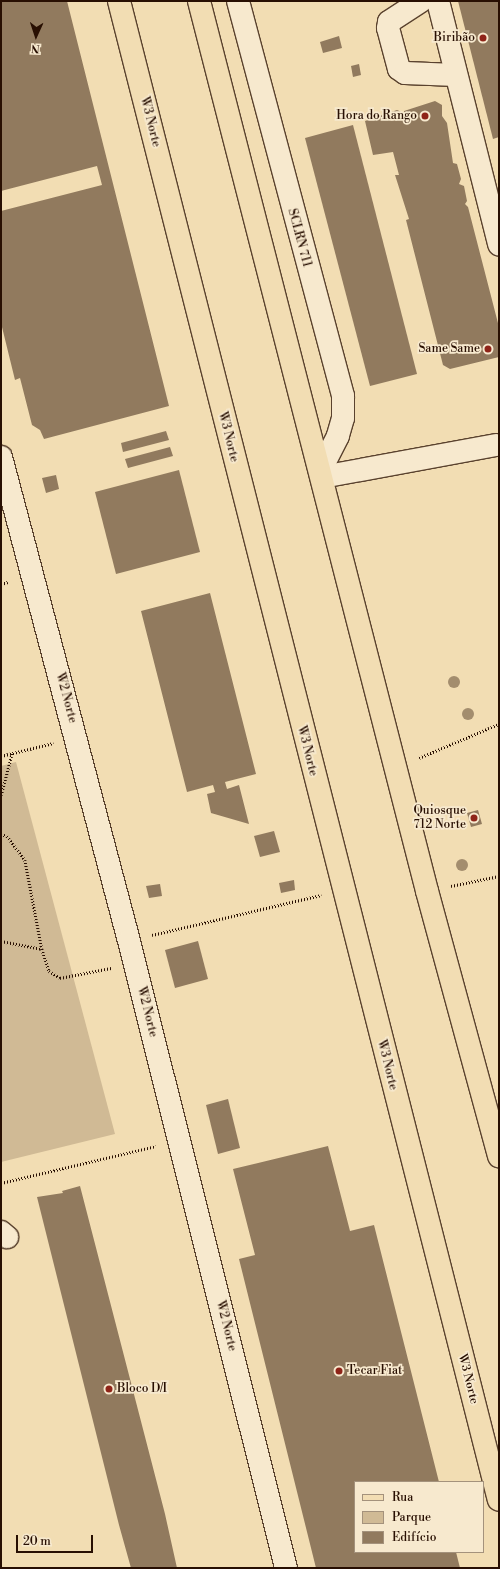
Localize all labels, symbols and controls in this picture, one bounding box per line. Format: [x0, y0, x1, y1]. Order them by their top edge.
north arrow [16, 16, 56, 56]
place label: Biribão [434, 31, 475, 45]
marker: Biribão [478, 33, 488, 43]
text: N [31, 41, 40, 55]
street label: W3 Norte [137, 95, 163, 149]
place label: Hora do Rango [336, 109, 417, 123]
marker: Hora do Rango [420, 111, 430, 121]
street label: SCLRN 711 [284, 207, 314, 269]
place label: Same Same [418, 342, 480, 356]
marker: Same Same [483, 344, 493, 354]
street label: W3 Norte [215, 410, 241, 464]
street label: W2 Norte [52, 671, 80, 725]
street label: W3 Norte [294, 724, 320, 778]
place label: Quiosque 712 Norte [414, 804, 466, 832]
marker: Quiosque 712 Norte [469, 813, 479, 823]
street label: W2 Norte [134, 985, 160, 1039]
street label: W3 Norte [374, 1038, 400, 1092]
street label: W2 Norte [213, 1299, 239, 1353]
street label: W3 Norte [455, 1352, 481, 1406]
place label: Tecar Fiat [347, 1364, 402, 1378]
marker: Tecar Fiat [334, 1366, 344, 1376]
place label: Bloco D/I [117, 1382, 167, 1396]
marker: Bloco D/I [104, 1384, 114, 1394]
legend [354, 1481, 484, 1553]
text: Rua [392, 1490, 413, 1505]
text: Parque [392, 1510, 431, 1525]
scale bar [18, 1527, 95, 1553]
text: Edifício [392, 1530, 436, 1545]
text: 20 m [23, 1534, 51, 1549]

